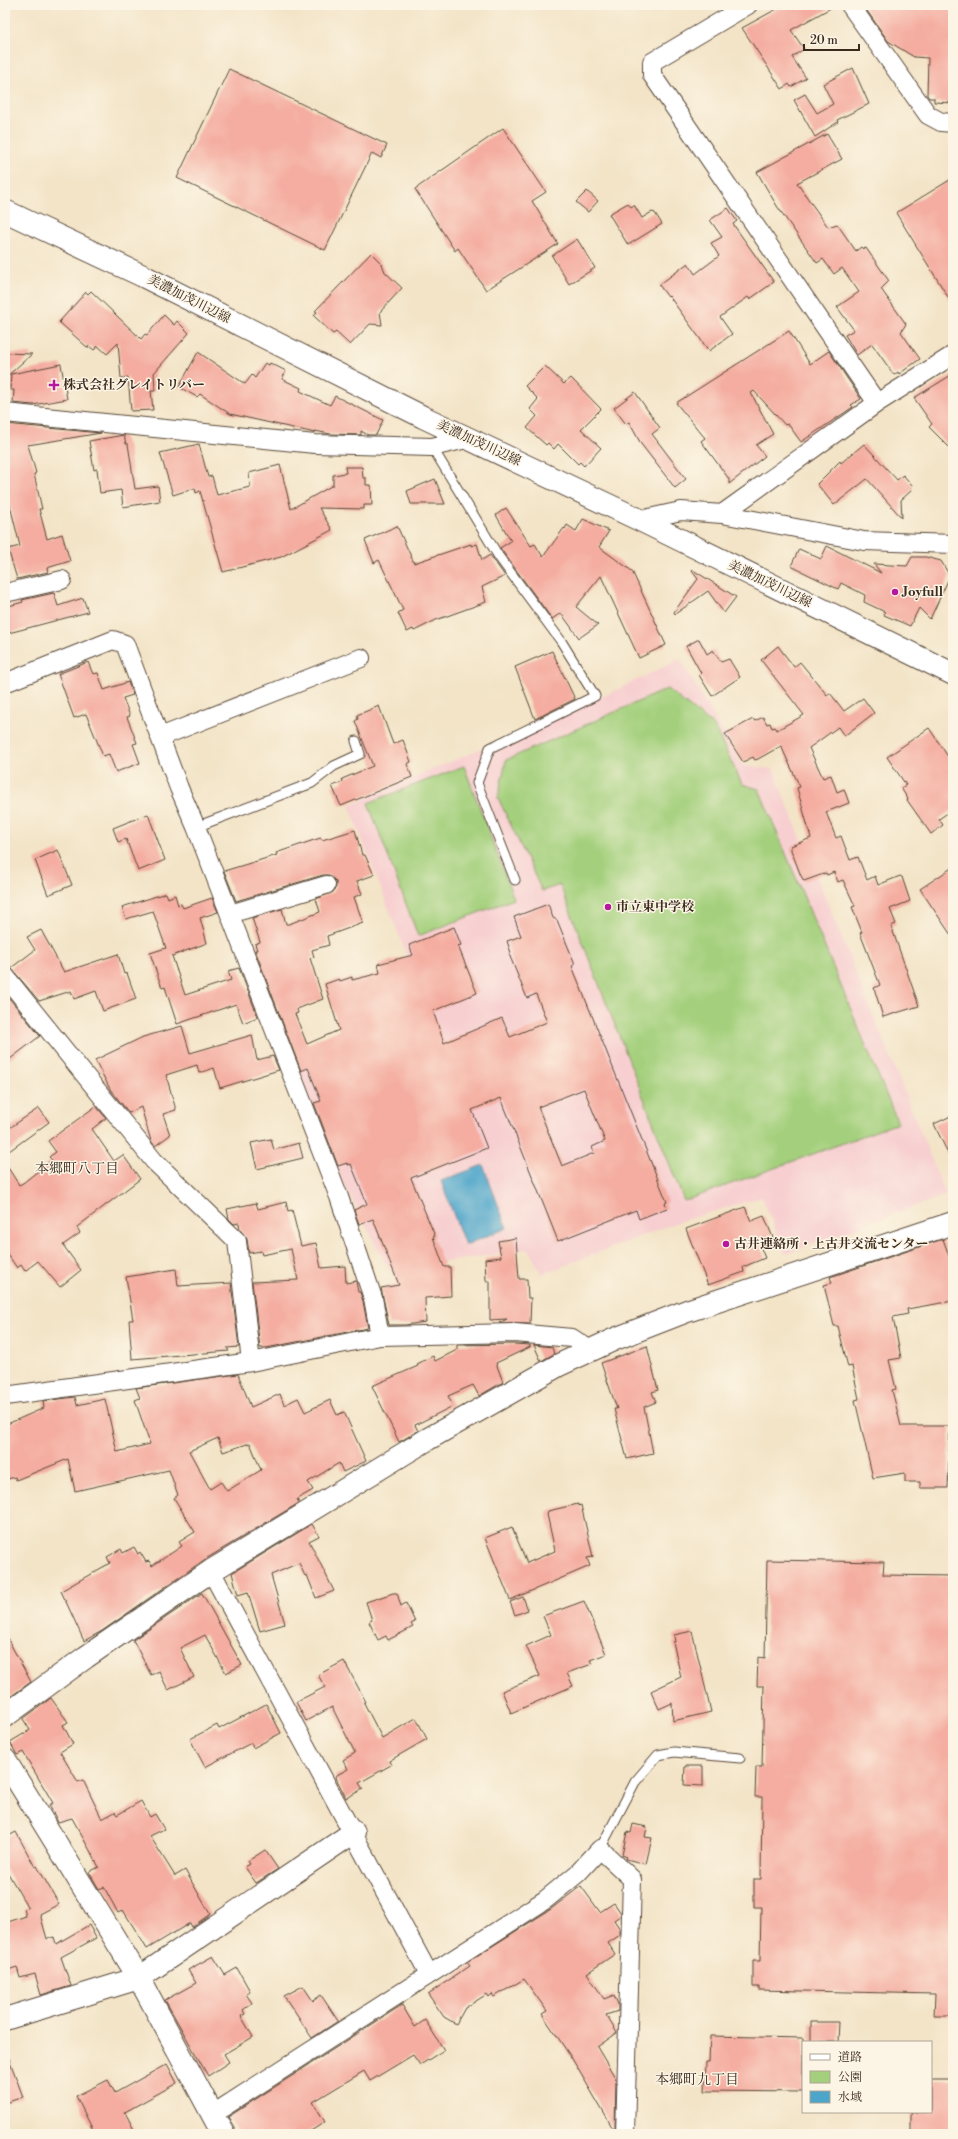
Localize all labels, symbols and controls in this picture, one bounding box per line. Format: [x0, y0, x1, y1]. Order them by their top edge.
scale bar [804, 26, 859, 52]
text: 20 m [810, 33, 838, 48]
street label: 美濃加茂川辺線 [145, 271, 233, 327]
place label: 株式会社グレイトリバー [63, 377, 205, 393]
marker: 株式会社グレイトリバー [48, 379, 60, 391]
street label: 美濃加茂川辺線 [434, 417, 524, 469]
street label: 美濃加茂川辺線 [726, 557, 814, 611]
place label: Joyfull [901, 584, 944, 600]
marker: Joyfull [890, 587, 900, 597]
place label: 市立東中学校 [616, 899, 695, 915]
marker: 市立東中学校 [603, 902, 613, 912]
district label: 本郷町八丁目 [35, 1160, 119, 1178]
place label: 古井連絡所・上古井交流センター [734, 1236, 928, 1252]
marker: 古井連絡所・上古井交流センター [721, 1239, 731, 1249]
legend [802, 2041, 932, 2113]
text: 道路 [838, 2050, 862, 2065]
text: 公園 [838, 2070, 862, 2085]
district label: 本郷町九丁目 [655, 2071, 739, 2089]
text: 水域 [838, 2090, 862, 2105]

